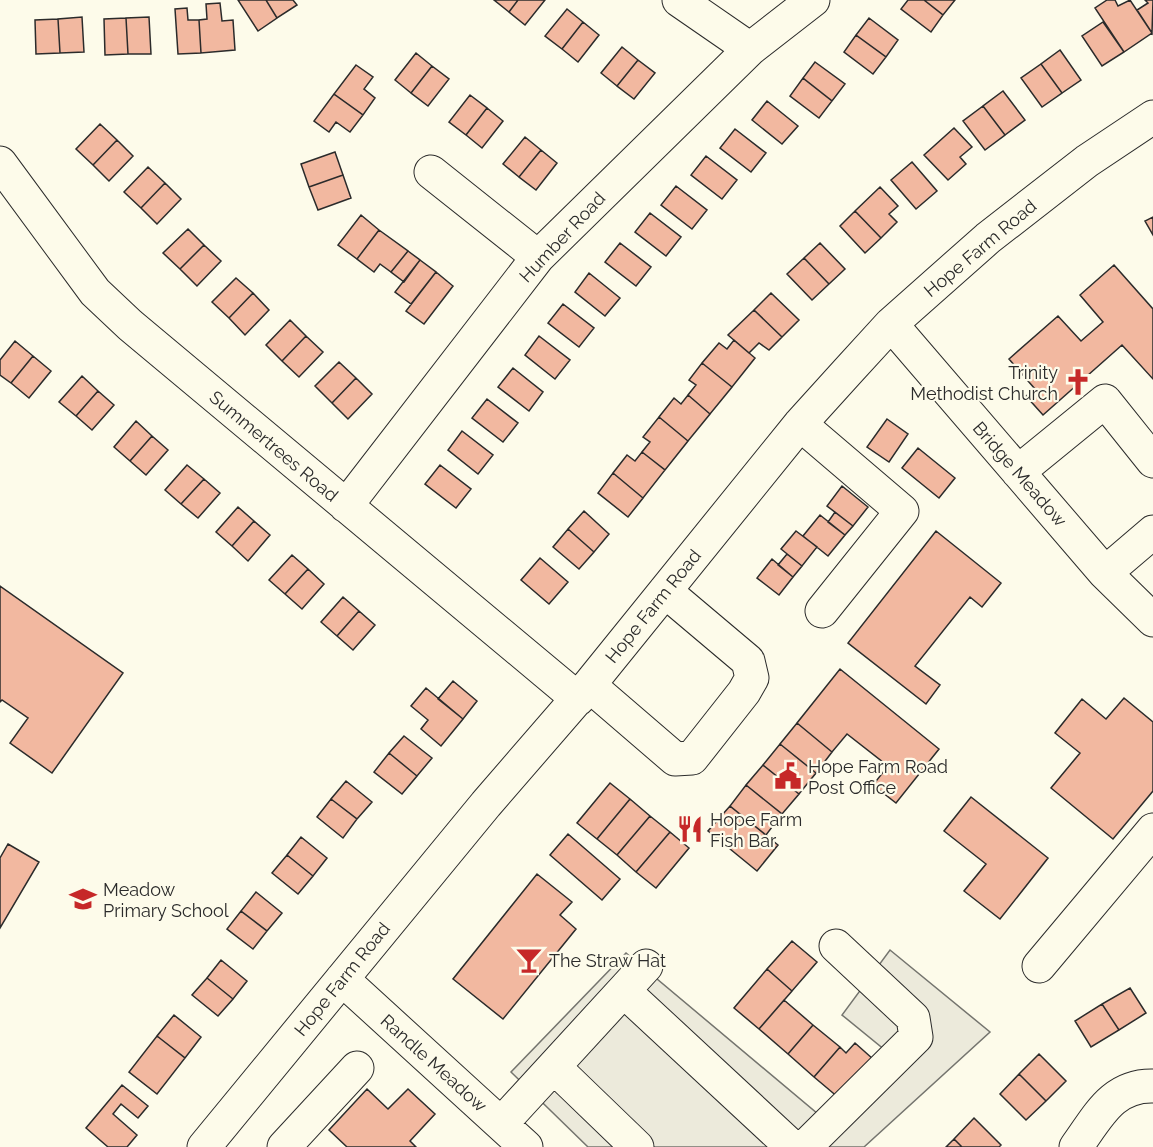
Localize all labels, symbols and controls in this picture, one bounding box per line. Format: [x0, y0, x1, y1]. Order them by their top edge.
street label: Humber Road [515, 187, 609, 287]
street label: Hope Farm Road [920, 195, 1040, 301]
place label: Trinity Methodist Church [910, 362, 1058, 404]
church icon: Trinity Methodist Church [1063, 367, 1093, 397]
street label: Summertrees Road [205, 386, 343, 506]
street label: Bridge Meadow [969, 417, 1071, 531]
street label: Hope Farm Road [601, 545, 705, 667]
place label: Hope Farm Road Post Office [808, 756, 948, 798]
public building icon: Hope Farm Road Post Office [773, 761, 803, 791]
place label: Hope Farm Fish Bar [710, 809, 802, 851]
restaurant icon: Hope Farm Fish Bar [675, 814, 705, 844]
place label: Meadow Primary School [103, 879, 229, 921]
school or university icon: Meadow Primary School [68, 884, 98, 914]
street label: Hope Farm Road [290, 918, 394, 1040]
bar icon: The Straw Hat [514, 945, 544, 975]
place label: The Straw Hat [549, 950, 666, 971]
street label: Randle Meadow [377, 1010, 492, 1116]

